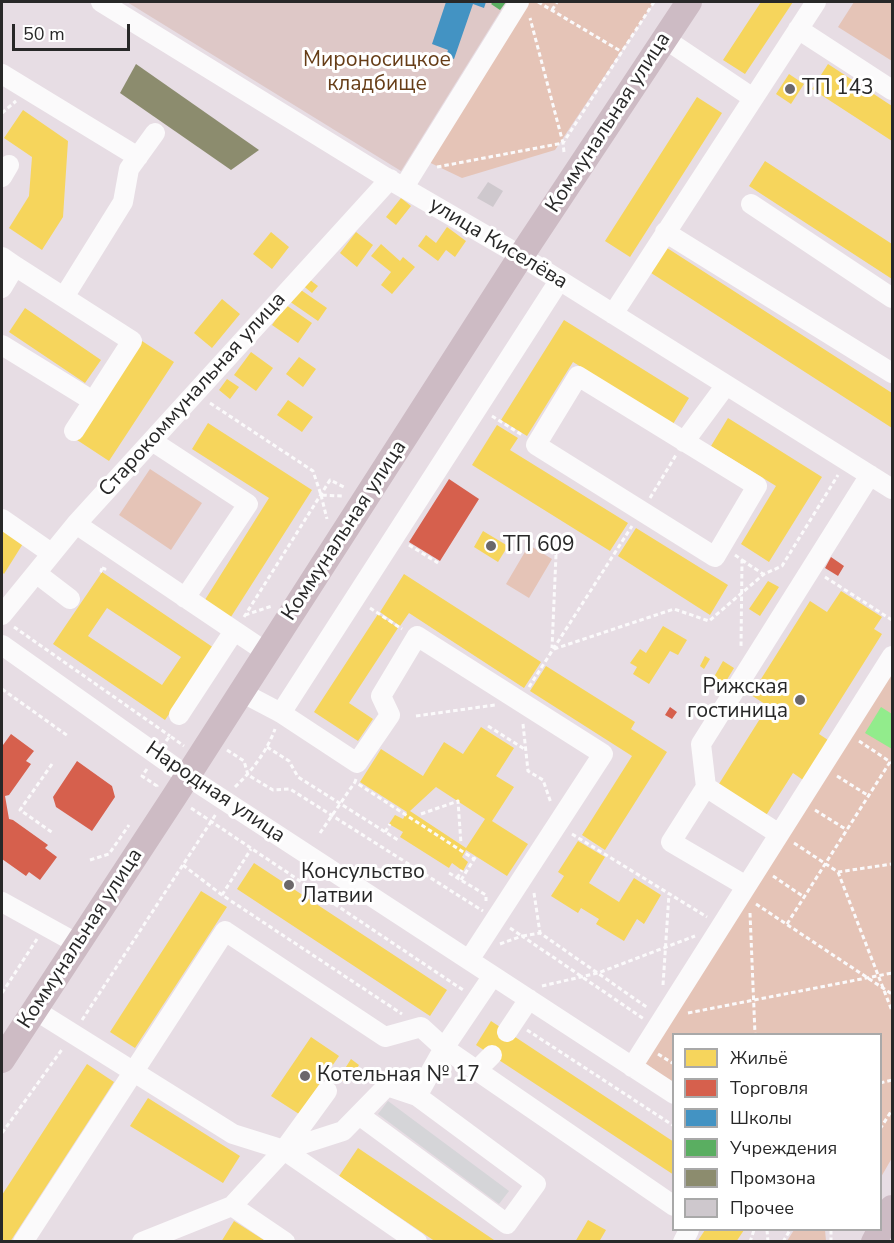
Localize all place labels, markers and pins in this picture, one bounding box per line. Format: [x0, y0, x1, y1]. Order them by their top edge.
place label: ТП 143 [802, 76, 874, 102]
marker: ТП 143 [783, 82, 797, 96]
place label: ТП 609 [503, 533, 575, 559]
marker: ТП 609 [484, 539, 498, 553]
place label: Рижская гостиница [687, 675, 788, 725]
marker: Рижская гостиница [793, 693, 807, 707]
place label: Консульство Латвии [301, 860, 425, 910]
marker: Консульство Латвии [282, 878, 296, 892]
place label: Котельная № 17 [317, 1063, 480, 1089]
marker: Котельная № 17 [298, 1069, 312, 1083]

